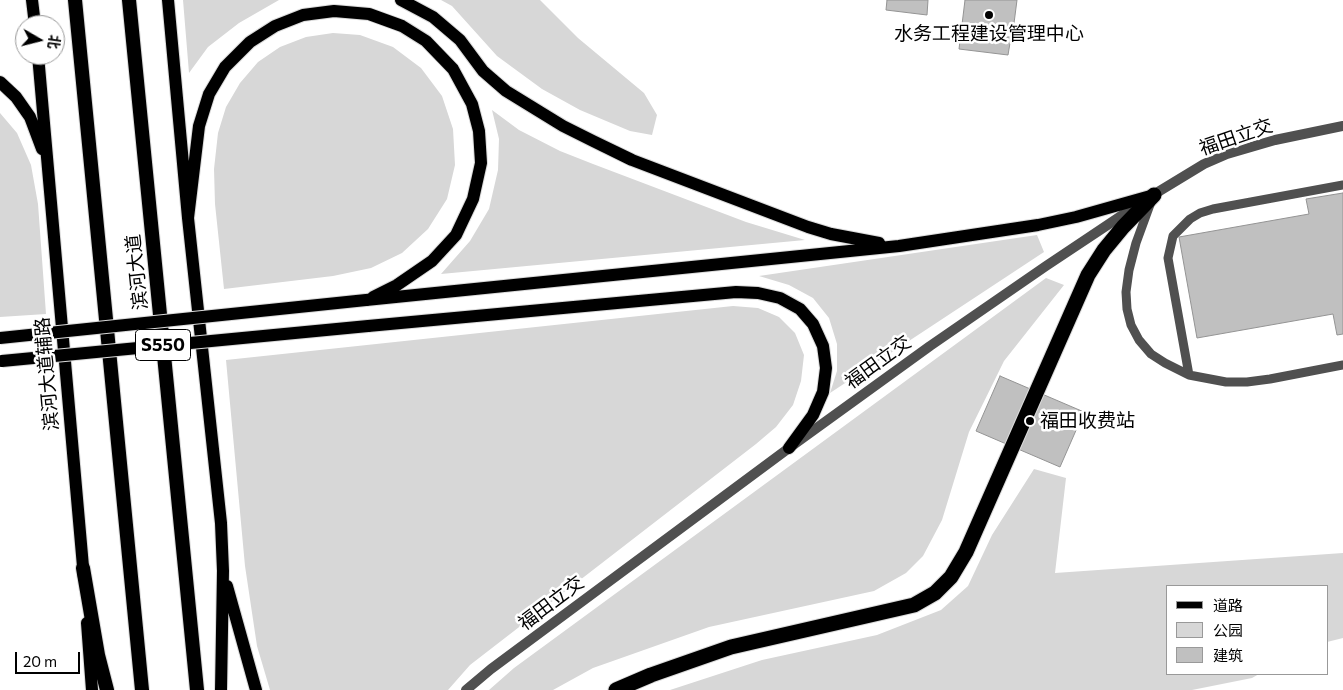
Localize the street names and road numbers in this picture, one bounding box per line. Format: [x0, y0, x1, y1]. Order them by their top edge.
street label: 福田立交 [1196, 114, 1276, 160]
street label: 滨河大道 [122, 233, 152, 311]
street label: 滨河大道辅路 [31, 316, 63, 432]
road number: S550 [136, 330, 190, 360]
street label: 福田立交 [841, 330, 915, 394]
street label: 福田立交 [514, 571, 588, 635]

